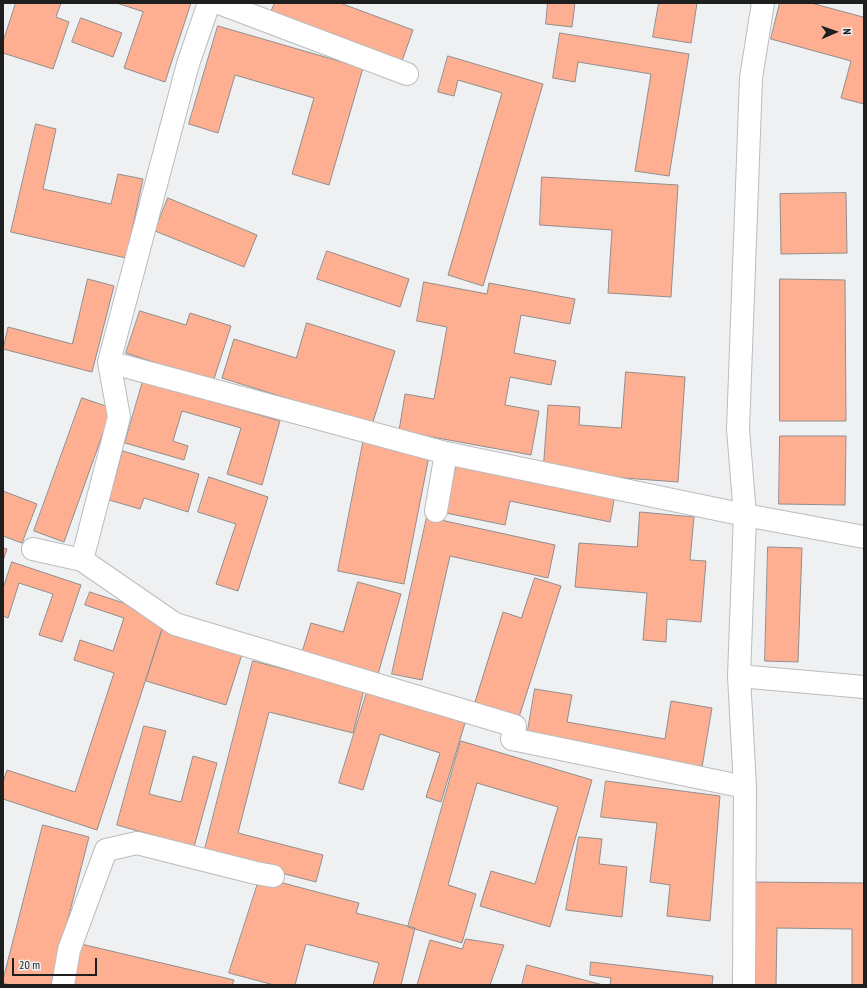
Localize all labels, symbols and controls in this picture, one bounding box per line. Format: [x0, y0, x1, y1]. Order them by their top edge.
north arrow [815, 12, 855, 52]
text: N [840, 28, 854, 35]
scale bar [14, 950, 99, 976]
text: 20 m [19, 957, 40, 972]

